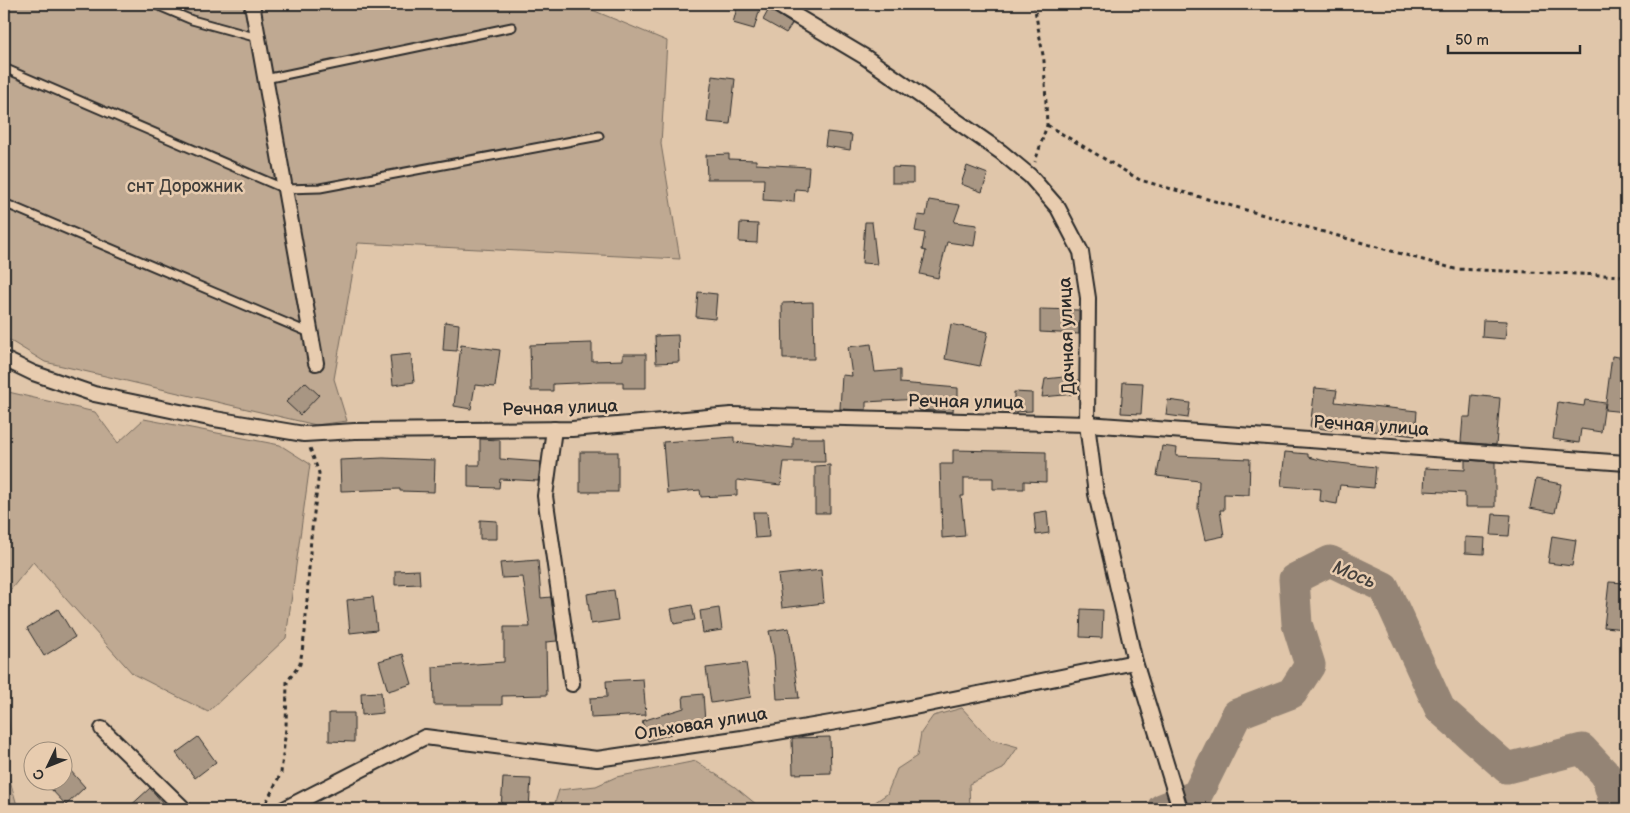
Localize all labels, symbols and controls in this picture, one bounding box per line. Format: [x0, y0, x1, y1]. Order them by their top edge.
scale bar [1448, 22, 1580, 54]
text: 50 m [1455, 31, 1489, 50]
park label: снт Дорожник [127, 176, 243, 197]
street label: Дачная улица [1054, 276, 1080, 395]
street label: Речная улица [908, 390, 1025, 414]
street label: Речная улица [502, 395, 619, 421]
street label: Речная улица [1312, 411, 1430, 441]
water label: Мось [1329, 556, 1379, 594]
street label: Ольховая улица [633, 703, 769, 745]
north arrow [22, 740, 72, 790]
text: С [29, 765, 48, 784]

